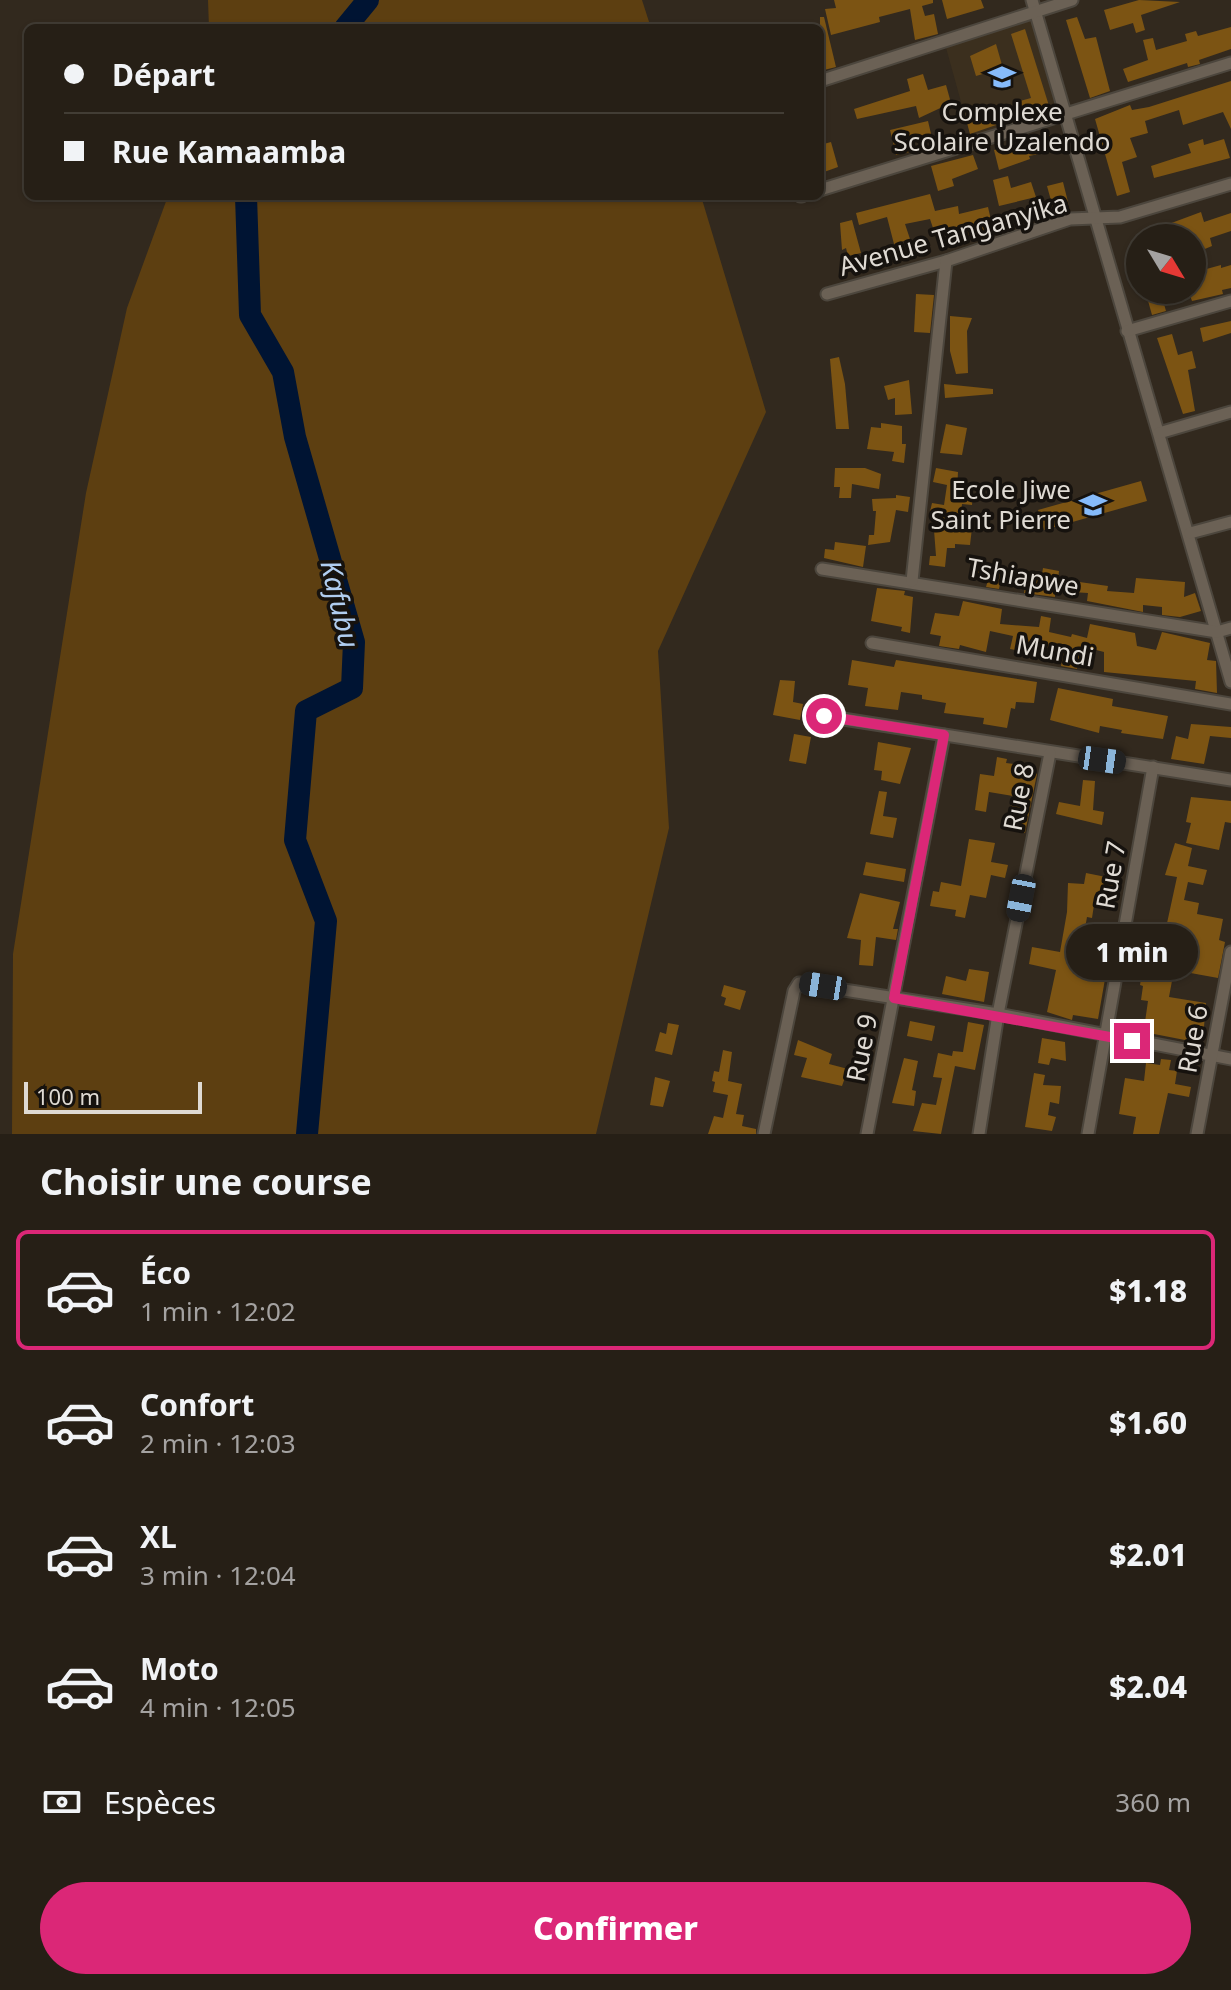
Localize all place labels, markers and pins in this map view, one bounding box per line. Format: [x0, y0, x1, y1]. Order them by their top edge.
school or university icon: Complexe Scolaire Uzalendo [987, 62, 1017, 92]
place label: Complexe Scolaire Uzalendo [893, 93, 1111, 159]
place label: Ecole Jiwe Saint Pierre [930, 471, 1071, 537]
school or university icon: Ecole Jiwe Saint Pierre [1078, 490, 1108, 520]

